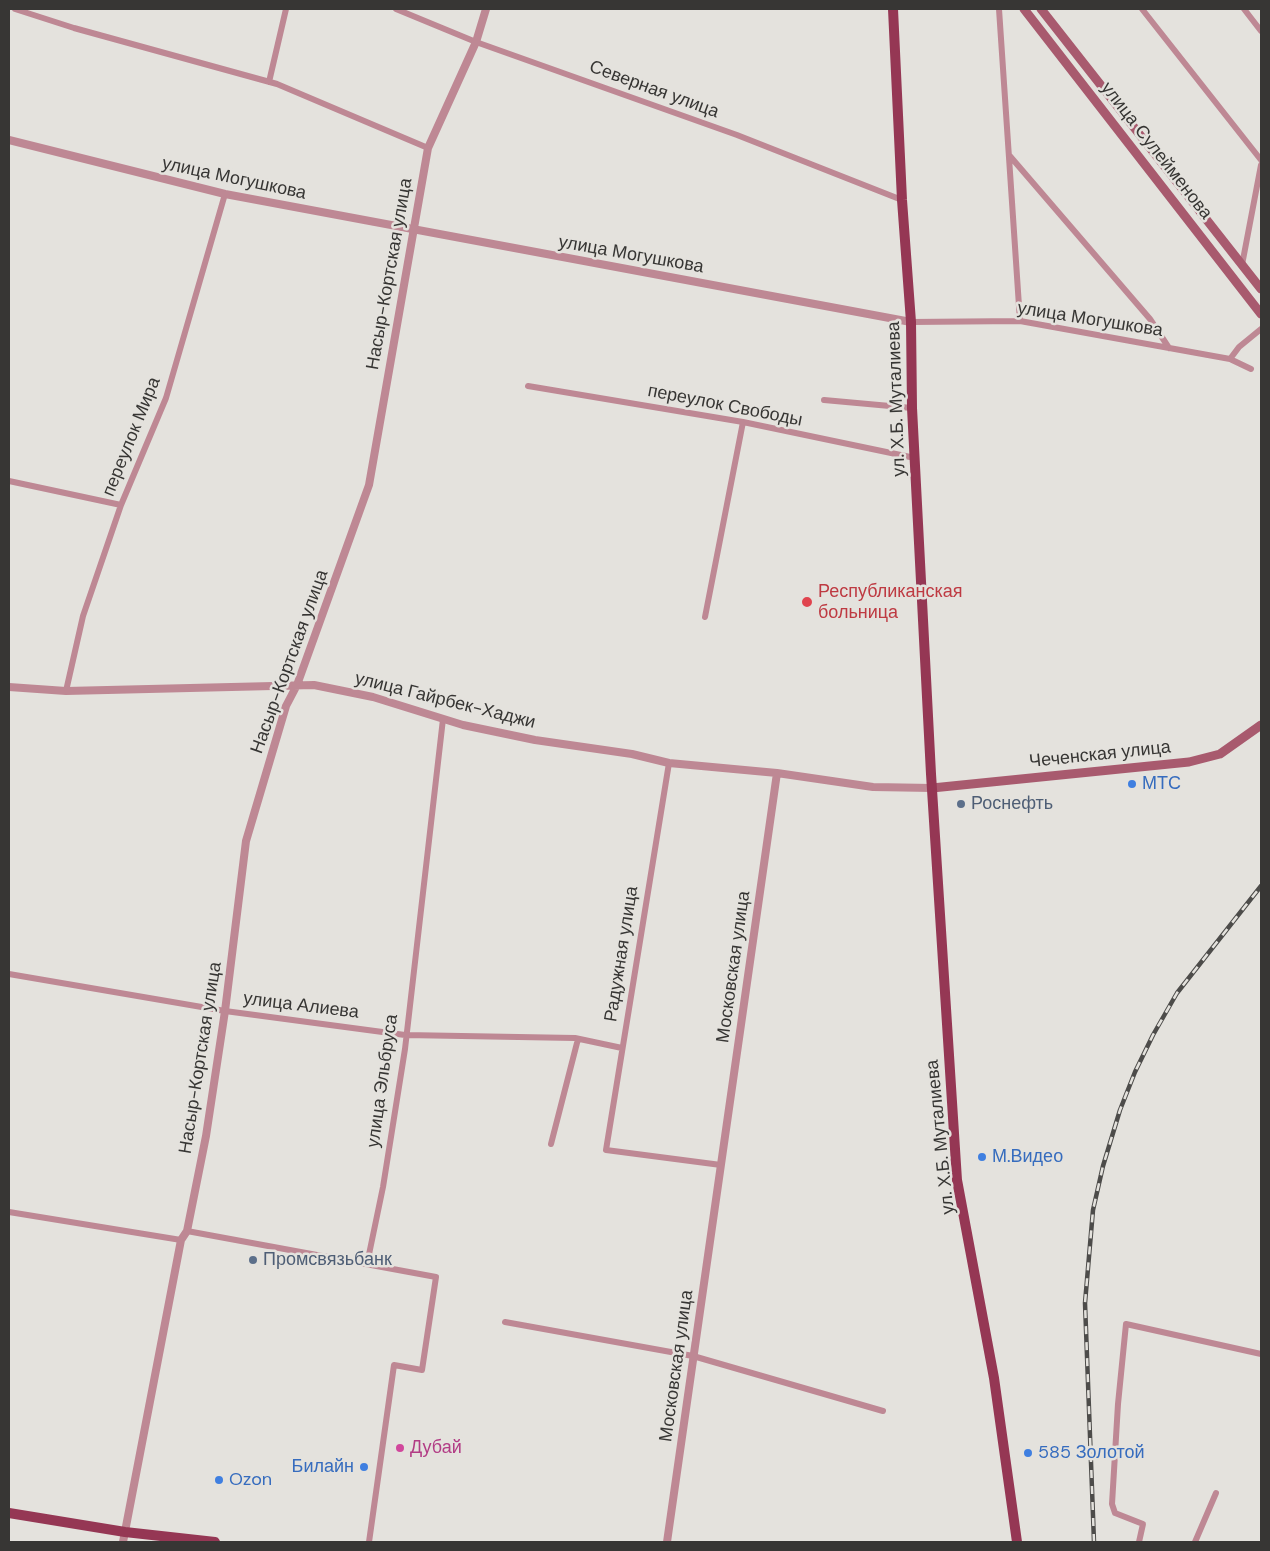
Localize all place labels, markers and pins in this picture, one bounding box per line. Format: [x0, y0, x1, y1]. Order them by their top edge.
place label: Республиканская больница [818, 581, 962, 624]
marker: Республиканская больница [800, 595, 814, 609]
place label: МТС [1142, 773, 1181, 795]
marker: МТС [1126, 778, 1138, 790]
place label: Роснефть [971, 793, 1053, 815]
marker: Роснефть [955, 798, 967, 810]
place label: М.Видео [992, 1146, 1063, 1168]
marker: М.Видео [976, 1151, 988, 1163]
place label: Промсвязьбанк [263, 1249, 392, 1271]
marker: Промсвязьбанк [247, 1254, 259, 1266]
place label: Дубай [410, 1437, 462, 1459]
marker: Дубай [394, 1442, 406, 1454]
place label: 585 Золотой [1038, 1442, 1145, 1464]
marker: 585 Золотой [1022, 1447, 1034, 1459]
place label: Билайн [292, 1456, 354, 1478]
marker: Билайн [358, 1461, 370, 1473]
place label: Ozon [229, 1469, 272, 1491]
marker: Ozon [213, 1474, 225, 1486]

